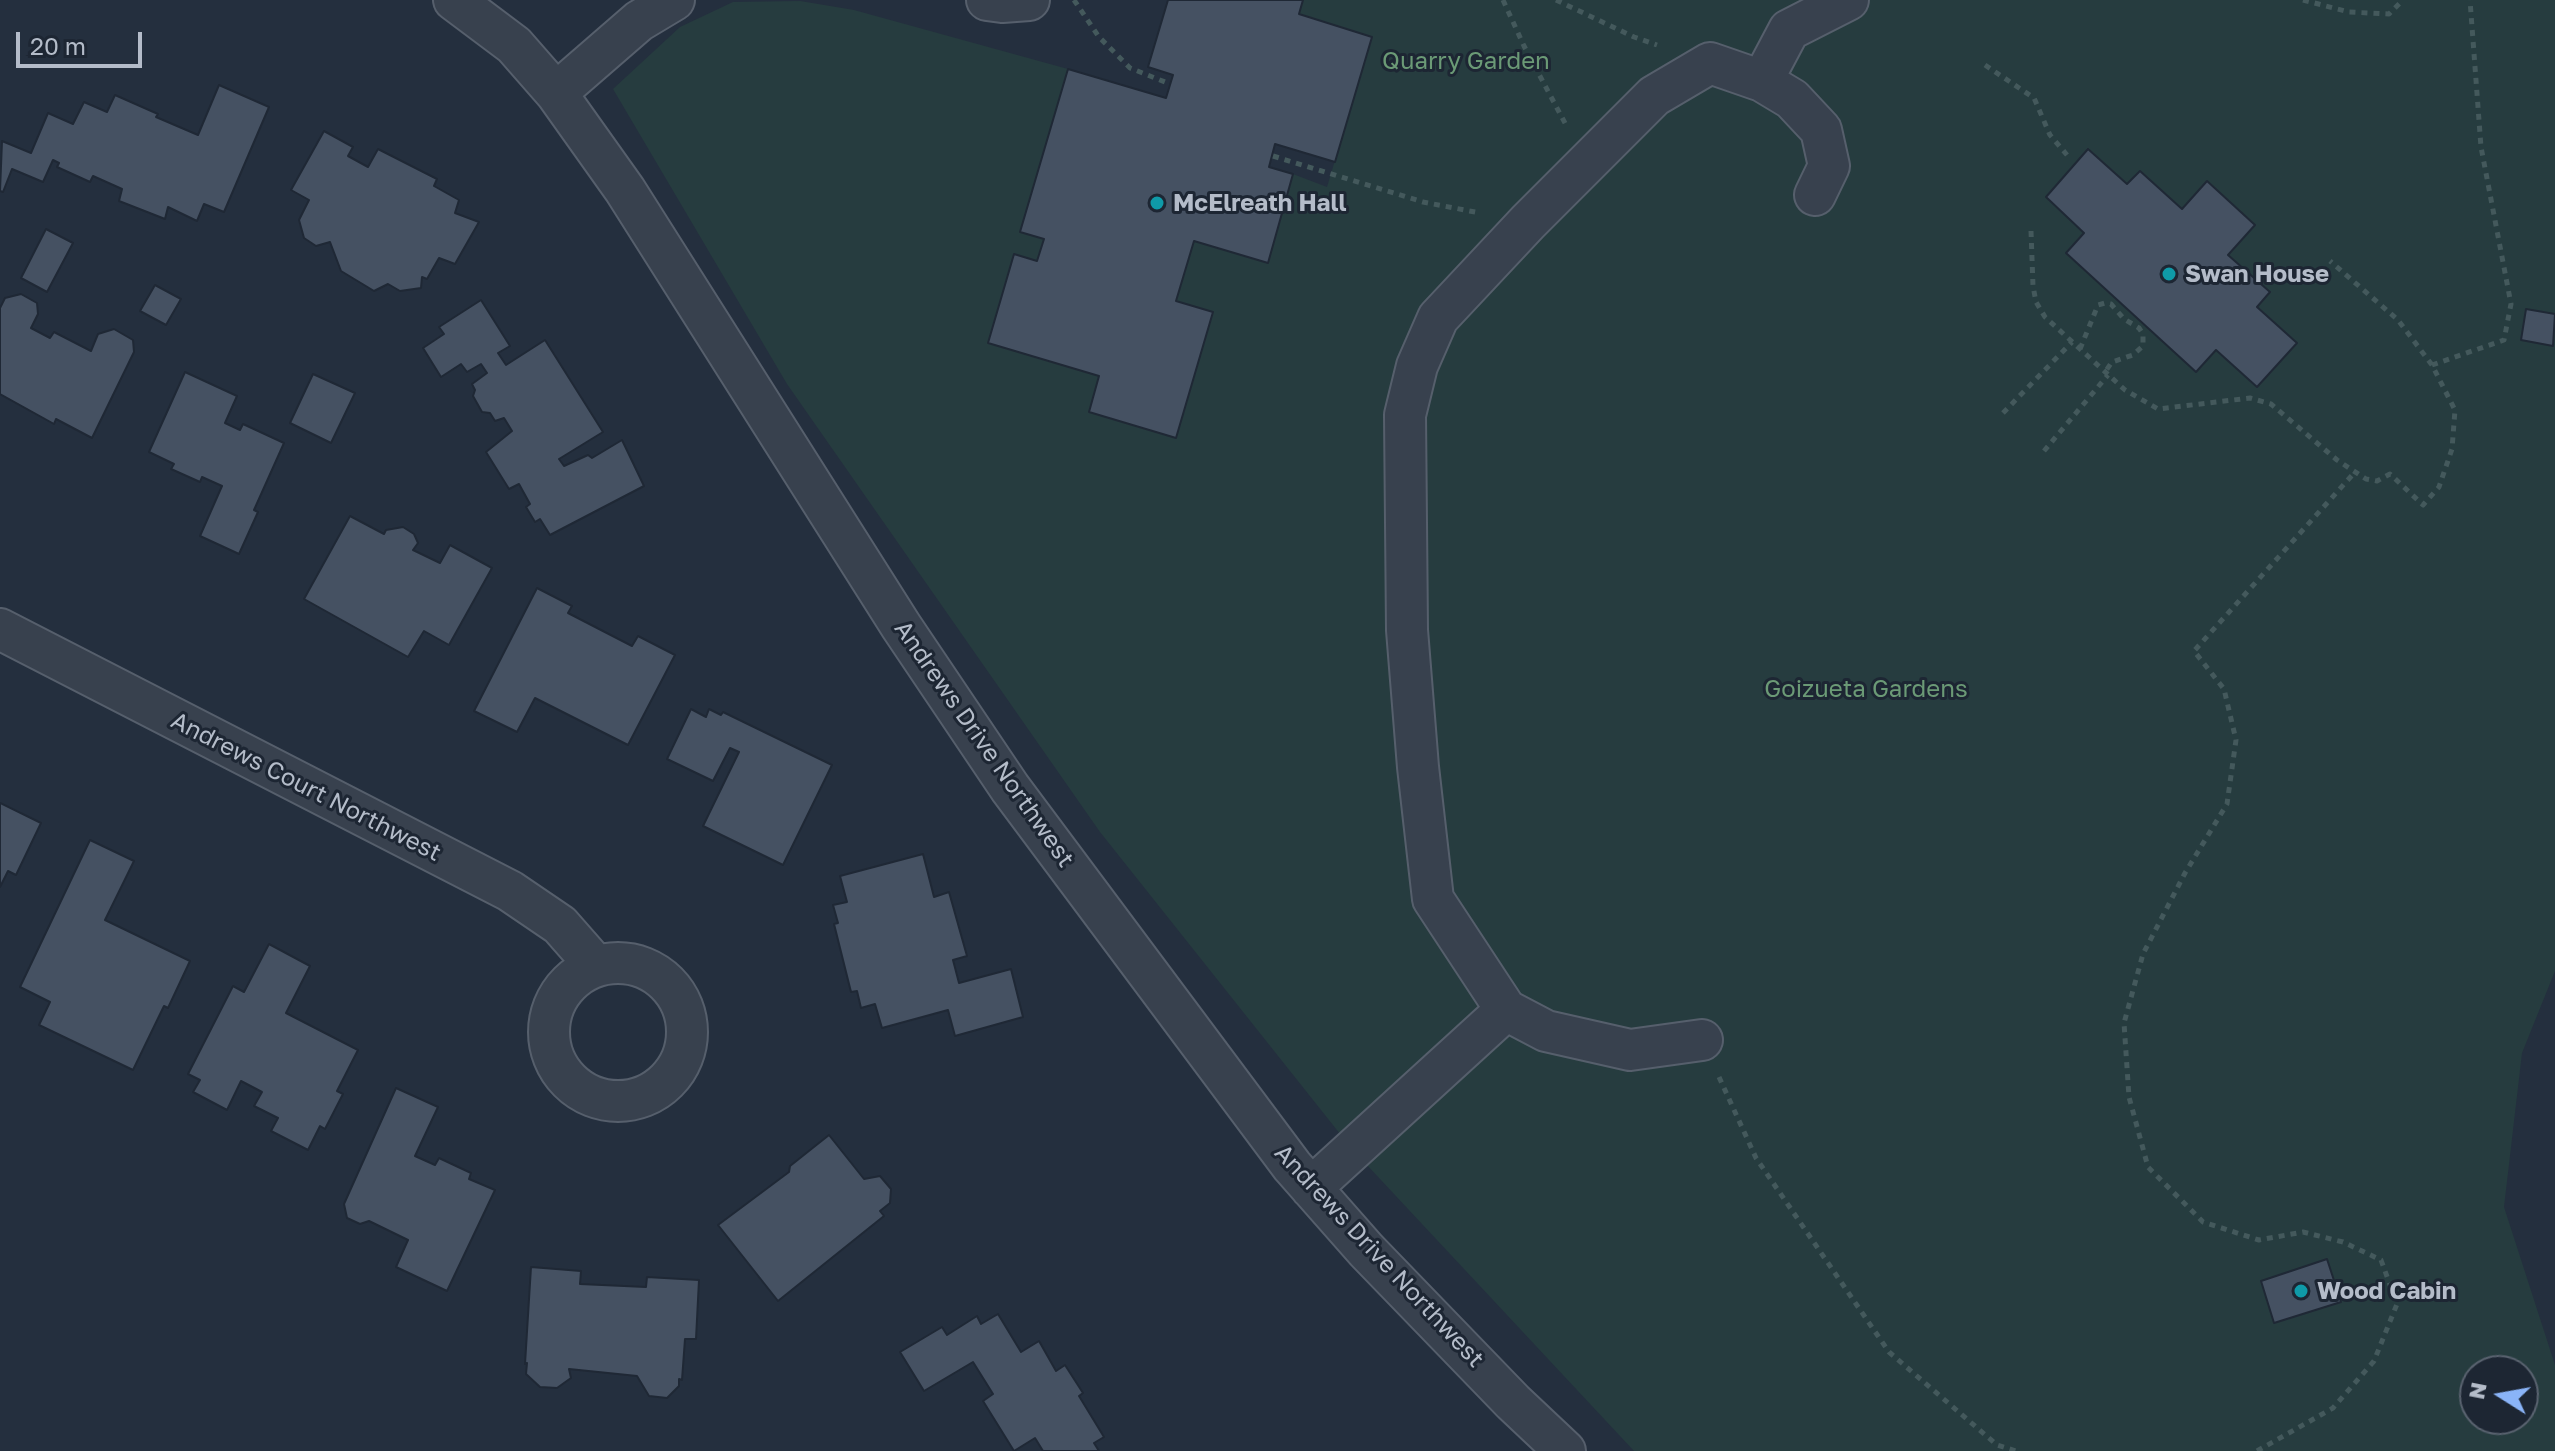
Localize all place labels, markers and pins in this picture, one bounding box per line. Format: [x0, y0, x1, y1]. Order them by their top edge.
place label: McElreath Hall [1173, 189, 1347, 217]
marker: McElreath Hall [1148, 194, 1166, 212]
place label: Swan House [2185, 260, 2329, 288]
marker: Swan House [2160, 265, 2178, 283]
place label: Wood Cabin [2317, 1277, 2456, 1305]
marker: Wood Cabin [2292, 1282, 2310, 1300]

